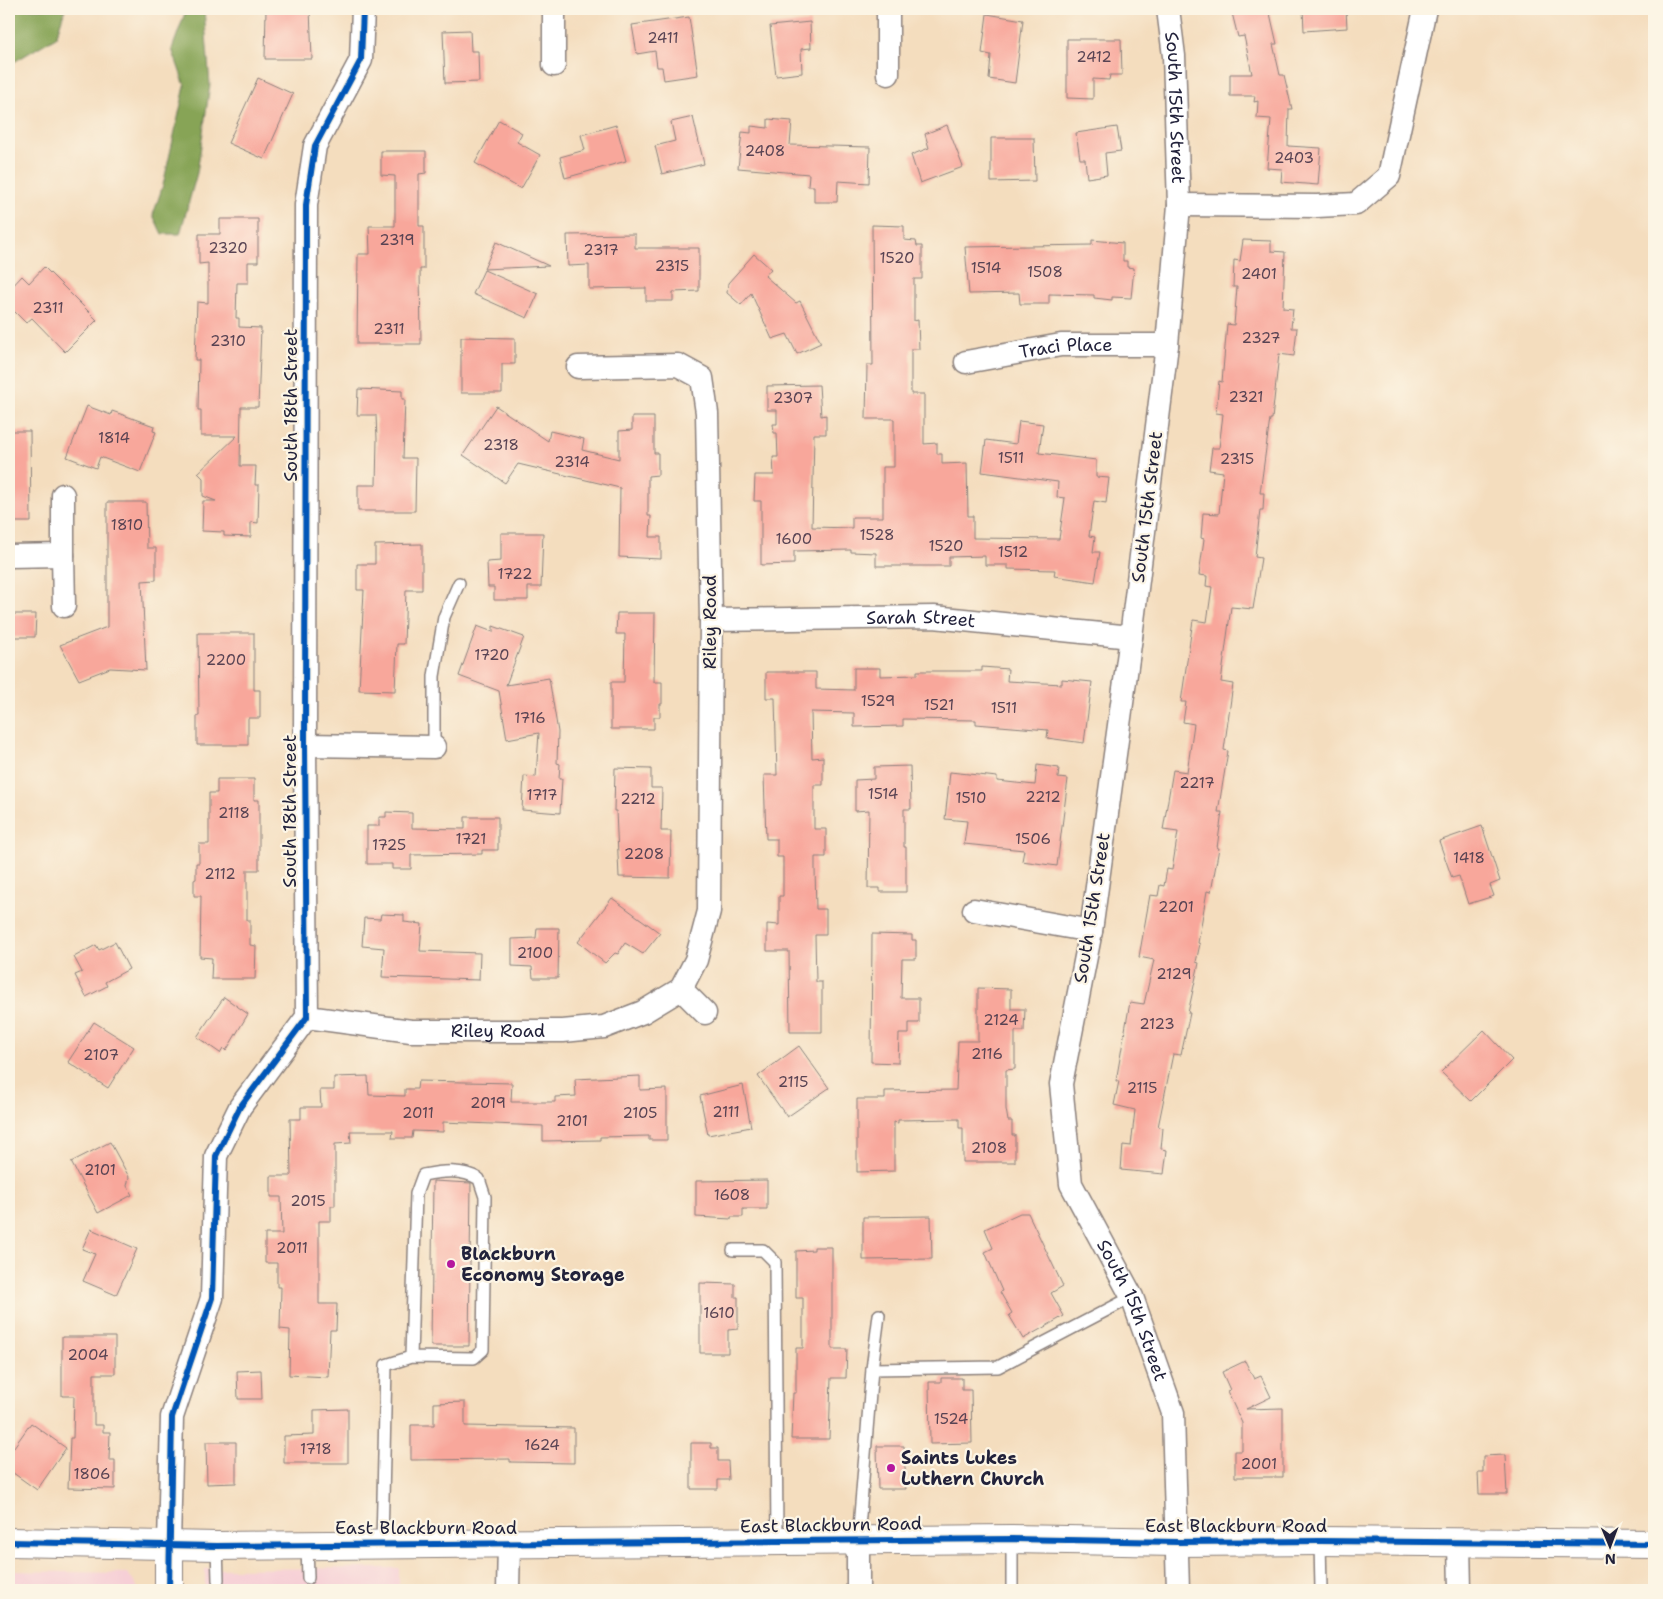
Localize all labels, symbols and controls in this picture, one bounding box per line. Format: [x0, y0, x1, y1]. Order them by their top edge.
house number: 2411 [647, 28, 679, 48]
street label: South 15th Street [1159, 30, 1190, 184]
house number: 2412 [1076, 47, 1112, 67]
house number: 2408 [745, 141, 785, 161]
house number: 2403 [1274, 148, 1314, 168]
house number: 2319 [379, 230, 415, 250]
house number: 2320 [208, 238, 248, 258]
house number: 2317 [583, 240, 619, 260]
house number: 1520 [880, 248, 914, 268]
house number: 2315 [655, 256, 689, 276]
house number: 1514 [971, 258, 1001, 278]
house number: 1508 [1027, 262, 1063, 282]
house number: 2401 [1241, 264, 1277, 284]
house number: 2311 [32, 298, 64, 318]
house number: 2311 [373, 319, 405, 339]
street label: South 18th Street [279, 328, 303, 482]
house number: 2327 [1241, 328, 1281, 348]
house number: 2310 [210, 331, 246, 351]
street label: Traci Place [1017, 333, 1112, 364]
house number: 2321 [1228, 387, 1264, 407]
house number: 2307 [773, 388, 813, 408]
house number: 1814 [98, 428, 130, 448]
street label: South 15th Street [1126, 430, 1168, 584]
house number: 2318 [483, 435, 519, 455]
house number: 1511 [998, 448, 1024, 468]
house number: 2315 [1220, 449, 1254, 469]
house number: 2314 [554, 452, 590, 472]
house number: 1810 [111, 515, 143, 535]
house number: 1528 [860, 525, 894, 545]
house number: 1600 [776, 529, 812, 549]
house number: 1520 [929, 536, 963, 556]
house number: 1512 [998, 542, 1028, 562]
house number: 1722 [498, 564, 533, 584]
street label: Riley Road [698, 575, 722, 669]
street label: Sarah Street [866, 605, 977, 633]
house number: 1720 [474, 645, 510, 665]
house number: 2200 [206, 650, 246, 670]
house number: 1529 [861, 691, 895, 711]
house number: 1521 [924, 695, 954, 715]
house number: 1511 [991, 698, 1017, 718]
house number: 1716 [514, 708, 546, 728]
street label: South 18th Street [278, 734, 302, 888]
house number: 2217 [1179, 773, 1215, 793]
house number: 1514 [868, 784, 898, 804]
house number: 1717 [526, 785, 558, 805]
house number: 2212 [1025, 787, 1061, 807]
house number: 1510 [956, 788, 986, 808]
house number: 2212 [620, 789, 656, 809]
house number: 2118 [218, 803, 250, 823]
house number: 1721 [456, 829, 486, 849]
house number: 1506 [1015, 829, 1051, 849]
street label: South 15th Street [1068, 831, 1116, 985]
house number: 1725 [372, 835, 406, 855]
house number: 2208 [624, 844, 664, 864]
house number: 1418 [1453, 848, 1485, 868]
house number: 2112 [204, 864, 236, 884]
house number: 2201 [1158, 897, 1194, 917]
house number: 2100 [517, 943, 553, 963]
house number: 2129 [1156, 964, 1192, 984]
house number: 2124 [983, 1010, 1019, 1030]
house number: 2123 [1139, 1014, 1175, 1034]
street label: Riley Road [451, 1019, 545, 1043]
house number: 2116 [971, 1044, 1003, 1064]
house number: 2107 [83, 1045, 119, 1065]
house number: 2115 [778, 1072, 808, 1092]
house number: 2115 [1127, 1078, 1157, 1098]
house number: 2019 [470, 1093, 506, 1113]
house number: 2111 [712, 1102, 740, 1122]
house number: 2011 [402, 1103, 434, 1123]
house number: 2105 [622, 1103, 658, 1123]
house number: 2101 [556, 1111, 588, 1131]
house number: 2108 [971, 1138, 1007, 1158]
house number: 2101 [84, 1160, 116, 1180]
house number: 1608 [714, 1185, 750, 1205]
house number: 2015 [290, 1191, 326, 1211]
street label: South 15th Street [1091, 1235, 1173, 1384]
house number: 2011 [276, 1238, 308, 1258]
place label: Blackburn Economy Storage [461, 1242, 625, 1287]
marker: Blackburn Economy Storage [445, 1258, 457, 1270]
house number: 1610 [703, 1303, 735, 1323]
house number: 2004 [68, 1345, 108, 1365]
house number: 1524 [934, 1409, 968, 1429]
house number: 1624 [524, 1435, 560, 1455]
house number: 1718 [300, 1439, 332, 1459]
place label: Saints Lukes Luthern Church [901, 1446, 1044, 1491]
house number: 2001 [1241, 1454, 1277, 1474]
marker: Saints Lukes Luthern Church [885, 1462, 897, 1474]
house number: 1806 [74, 1464, 110, 1484]
street label: East Blackburn Road [740, 1511, 922, 1539]
street label: East Blackburn Road [1145, 1514, 1327, 1538]
street label: East Blackburn Road [335, 1516, 517, 1540]
north arrow [1586, 1522, 1636, 1572]
text: N [1605, 1550, 1616, 1568]

